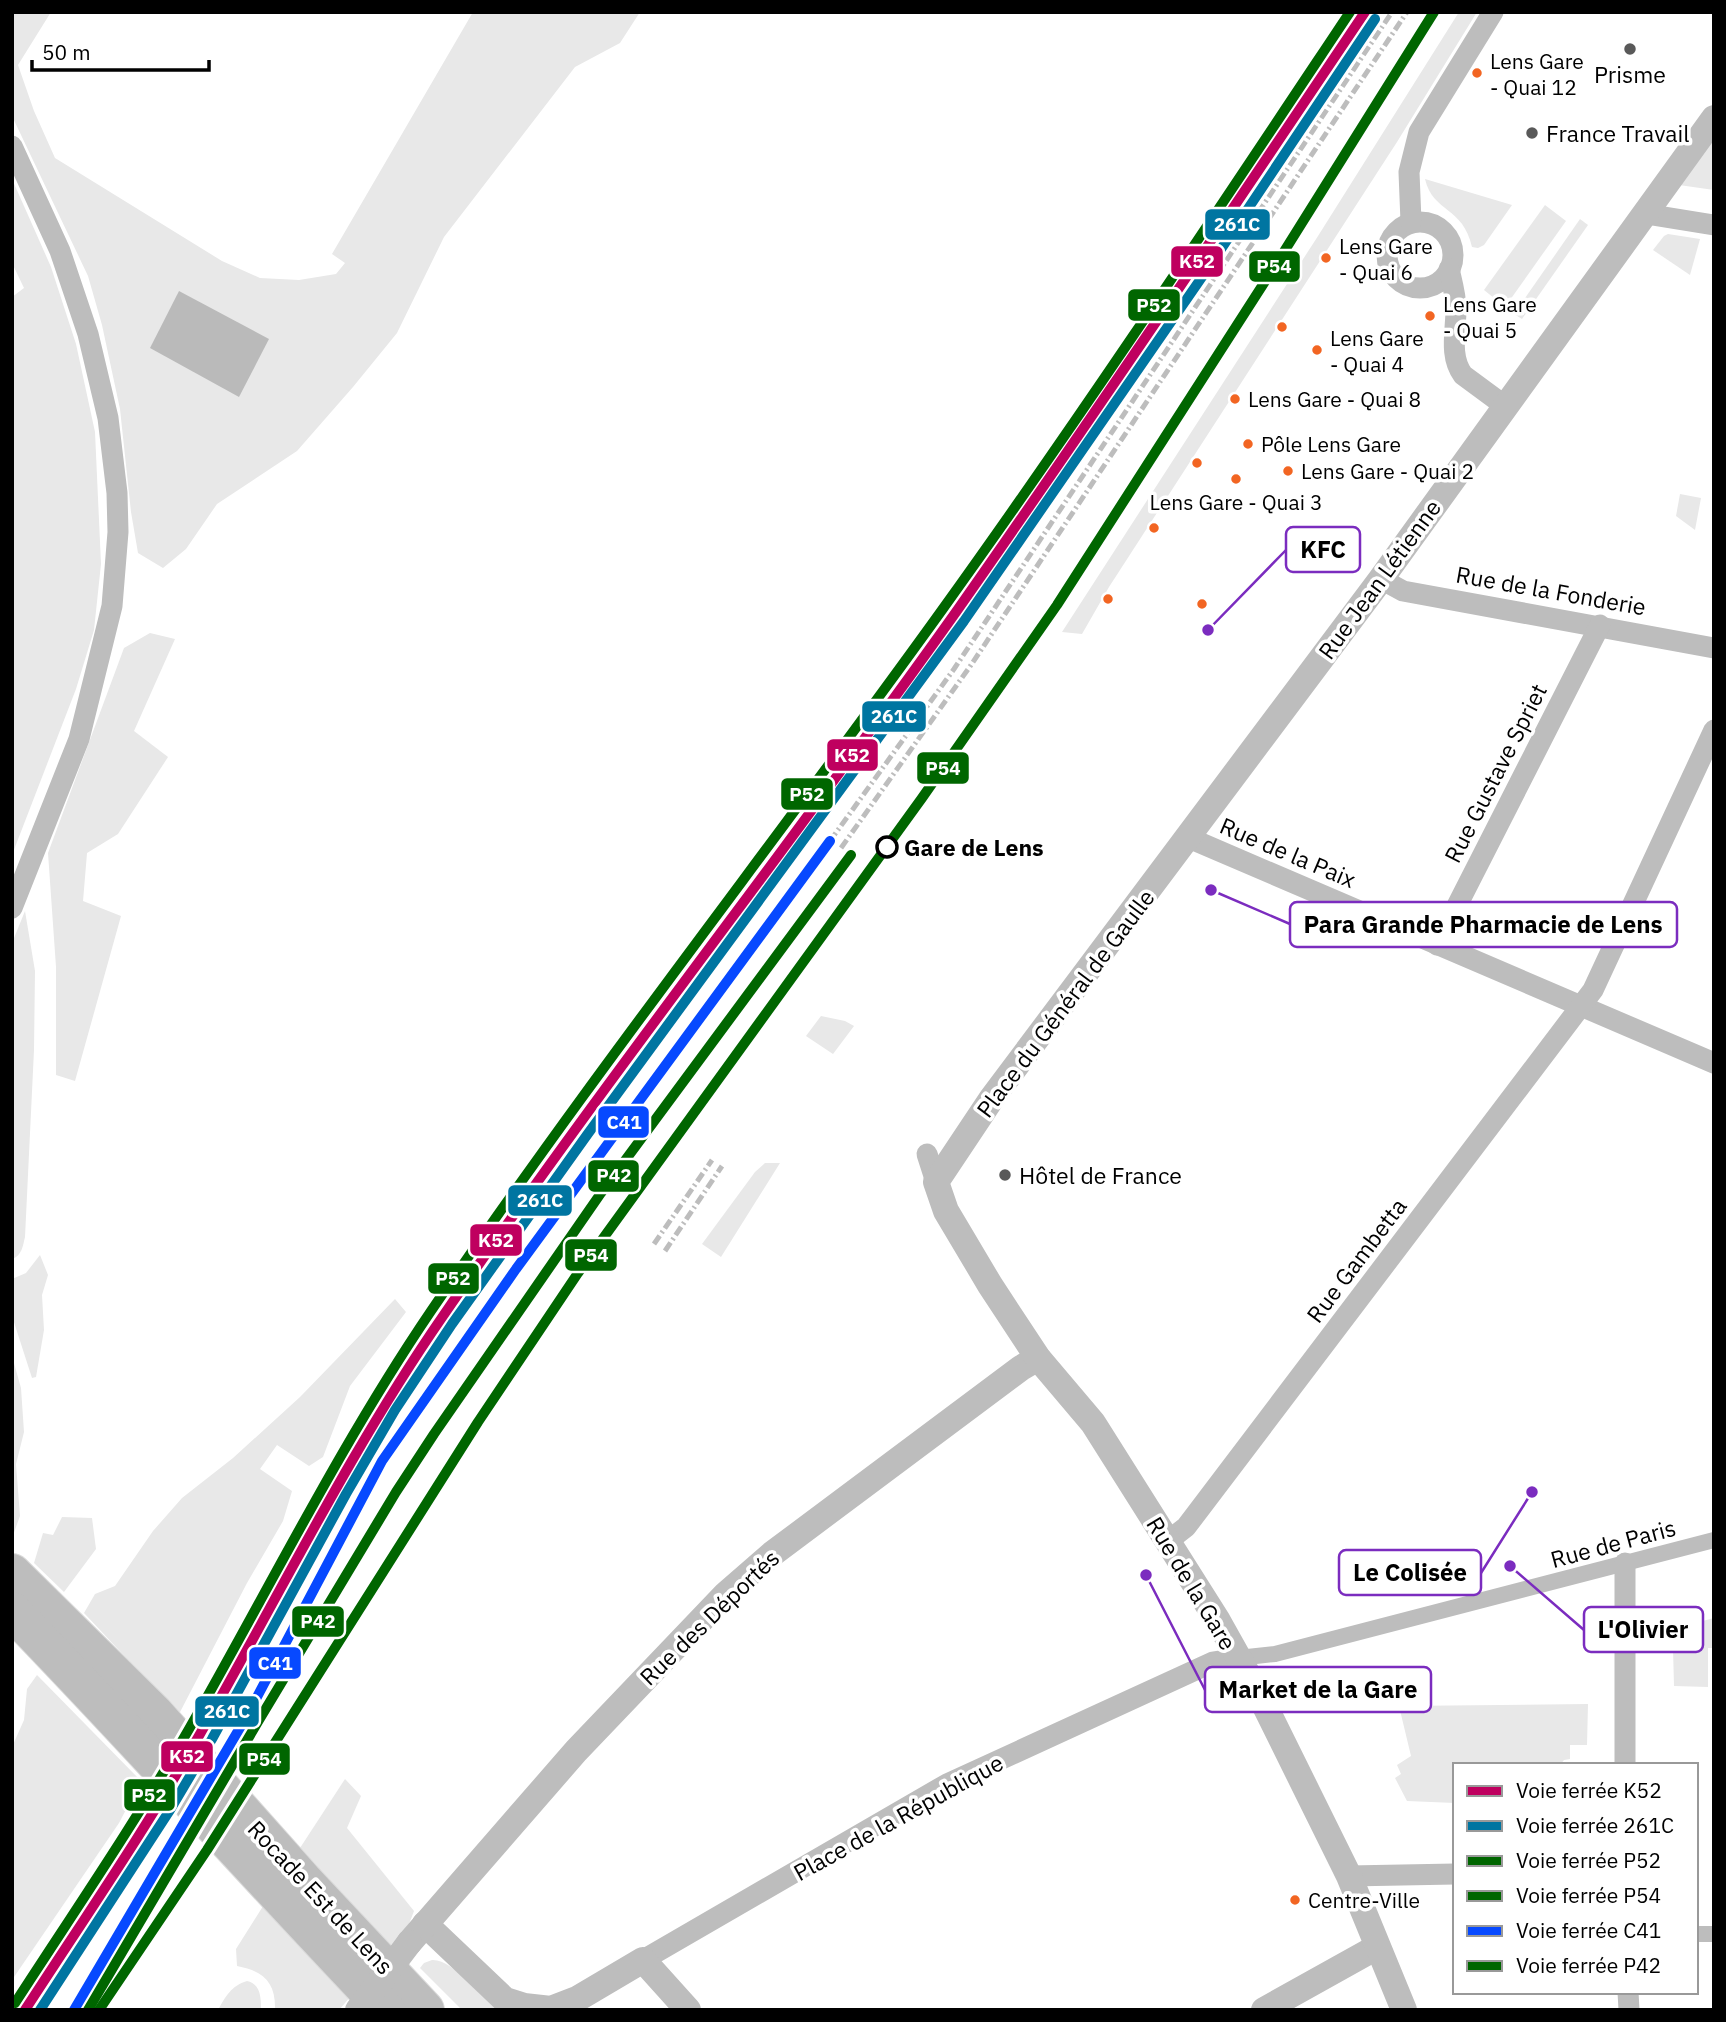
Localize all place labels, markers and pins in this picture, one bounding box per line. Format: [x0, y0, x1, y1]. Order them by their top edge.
marker: Prisme [1622, 41, 1638, 57]
place label: Lens Gare - Quai 12 [1490, 47, 1584, 101]
place label: Prisme [1594, 59, 1666, 89]
marker: Lens Gare - Quai 12 [1470, 66, 1484, 80]
place label: France Travail [1546, 118, 1690, 148]
marker: France Travail [1524, 125, 1540, 141]
place label: Lens Gare - Quai 6 [1339, 232, 1433, 286]
marker: Lens Gare - Quai 6 [1319, 251, 1333, 265]
place label: Lens Gare - Quai 5 [1443, 290, 1537, 344]
marker: Lens Gare - Quai 5 [1423, 309, 1437, 323]
unlabelled marker [1275, 320, 1289, 334]
place label: Lens Gare - Quai 4 [1330, 324, 1424, 378]
marker: Lens Gare - Quai 4 [1310, 343, 1324, 357]
place label: Lens Gare - Quai 8 [1248, 385, 1421, 413]
marker: Lens Gare - Quai 8 [1228, 392, 1242, 406]
place label: Pôle Lens Gare [1261, 430, 1401, 458]
marker: Pôle Lens Gare [1241, 437, 1255, 451]
unlabelled marker [1190, 456, 1204, 470]
place label: Lens Gare - Quai 2 [1301, 457, 1474, 485]
marker: Lens Gare - Quai 2 [1281, 464, 1295, 478]
marker: Lens Gare - Quai 3 [1229, 472, 1243, 486]
place label: Lens Gare - Quai 3 [1150, 488, 1323, 516]
unlabelled marker [1147, 521, 1161, 535]
callout: KFC [1286, 527, 1360, 572]
unlabelled marker [1101, 592, 1115, 606]
unlabelled marker [1195, 597, 1209, 611]
place label: Gare de Lens [904, 832, 1044, 862]
marker: Gare de Lens [876, 836, 898, 858]
callout: Para Grande Pharmacie de Lens [1290, 902, 1677, 947]
place label: Hôtel de France [1019, 1160, 1182, 1190]
marker: Hôtel de France [997, 1167, 1013, 1183]
callout: Le Colisée [1339, 1550, 1481, 1595]
callout: L'Olivier [1584, 1607, 1703, 1652]
callout: Market de la Gare [1205, 1667, 1431, 1712]
place label: Centre-Ville [1308, 1886, 1420, 1914]
marker: Centre-Ville [1288, 1893, 1302, 1907]

